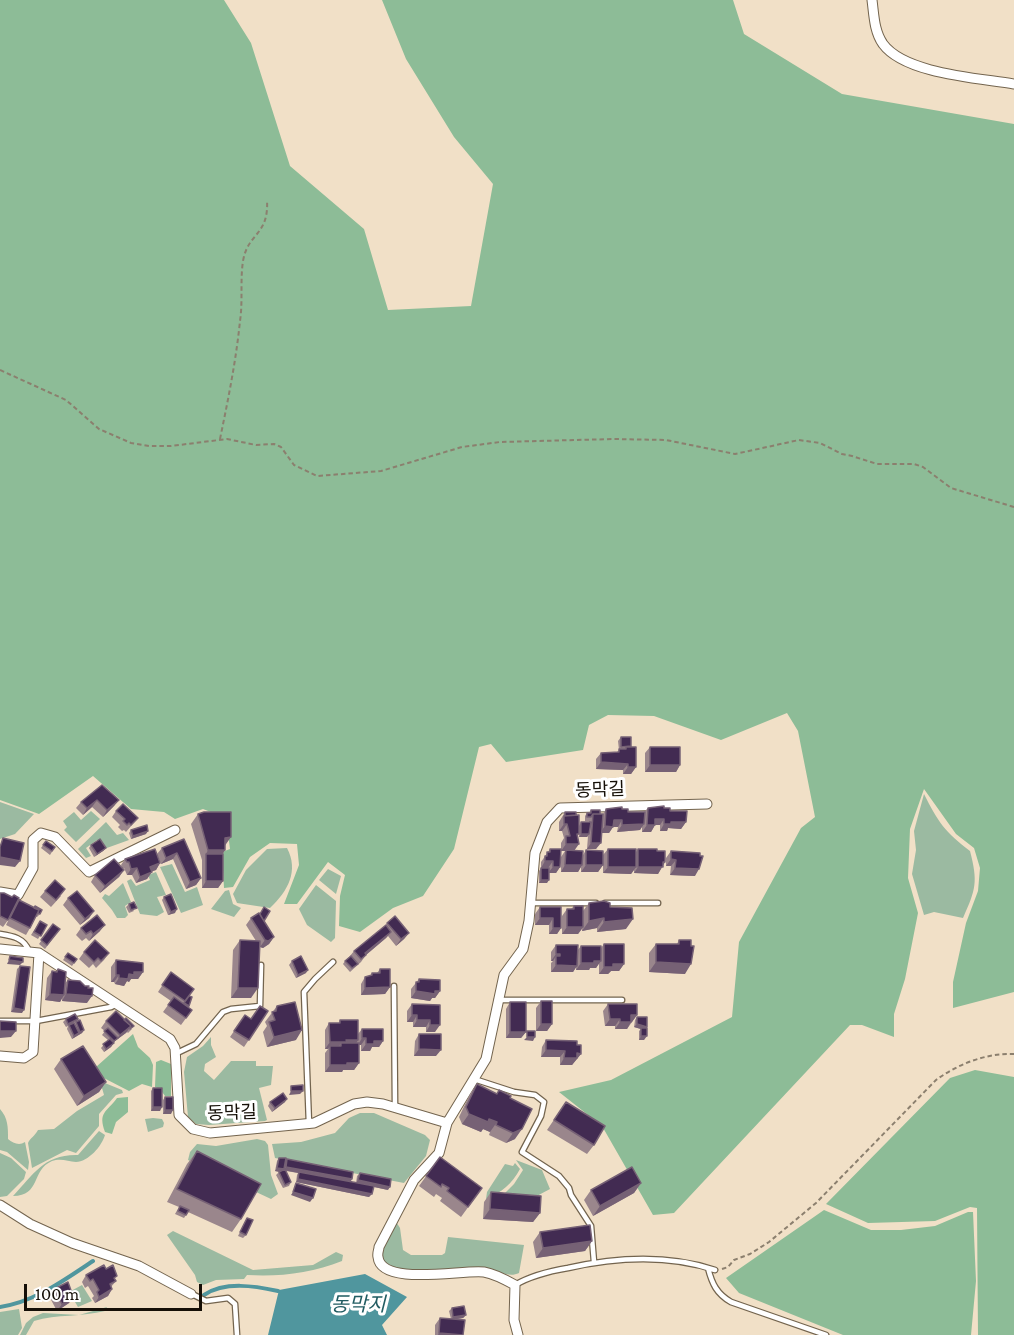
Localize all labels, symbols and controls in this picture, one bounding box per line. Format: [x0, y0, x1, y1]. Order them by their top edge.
street label: 동막길 [575, 778, 625, 802]
street label: 동막길 [207, 1101, 257, 1125]
scale bar [27, 1272, 206, 1310]
text: 100 m [35, 1284, 79, 1304]
water label: 동막지 [330, 1293, 386, 1317]

